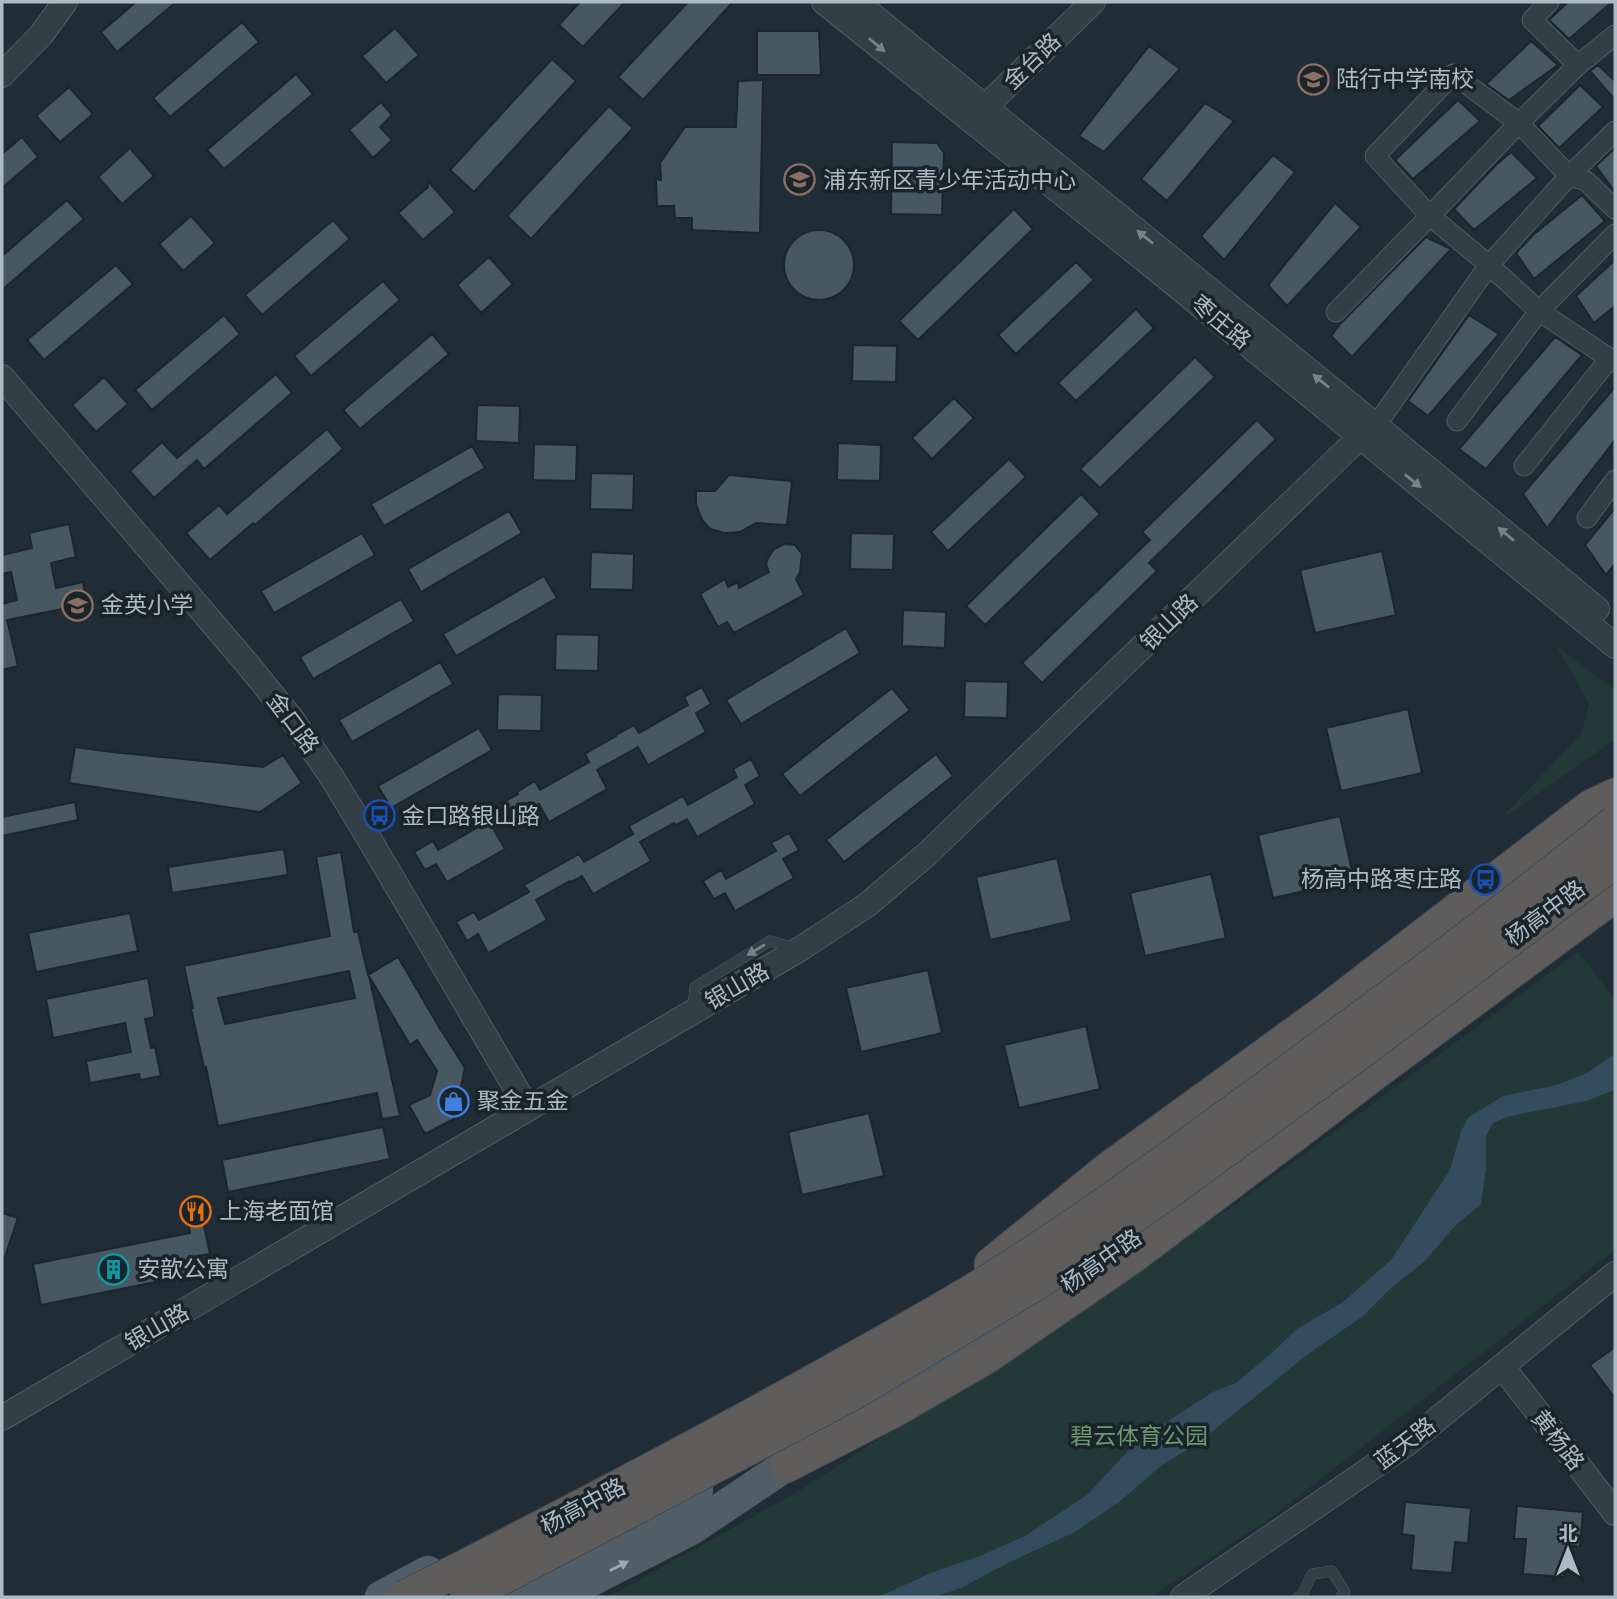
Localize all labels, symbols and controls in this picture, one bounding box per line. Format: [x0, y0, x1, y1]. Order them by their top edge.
street label: 金台路 [997, 27, 1067, 95]
one-way arrow [867, 37, 885, 52]
school or university icon: 陆行中学南校 [1296, 62, 1330, 96]
place label: 陆行中学南校 [1336, 65, 1474, 93]
school or university icon: 浦东新区青少年活动中心 [783, 163, 817, 197]
place label: 浦东新区青少年活动中心 [823, 166, 1076, 194]
one-way arrow [1136, 230, 1153, 245]
street label: 枣庄路 [1186, 289, 1256, 355]
one-way arrow [1312, 374, 1329, 389]
one-way arrow [1404, 473, 1422, 488]
one-way arrow [1498, 527, 1515, 542]
school or university icon: 金英小学 [61, 588, 95, 622]
street label: 银山路 [1134, 588, 1204, 656]
place label: 金英小学 [101, 591, 193, 619]
street label: 金口路 [261, 687, 325, 759]
bus stop icon: 金口路银山路 [362, 799, 396, 833]
place label: 金口路银山路 [402, 802, 540, 830]
bus stop icon: 杨高中路枣庄路 [1468, 862, 1502, 896]
place label: 杨高中路枣庄路 [1301, 865, 1462, 893]
street label: 杨高中路 [1500, 874, 1590, 952]
one-way arrow [747, 943, 766, 956]
street label: 银山路 [700, 957, 774, 1015]
shop icon: 聚金五金 [437, 1084, 471, 1118]
place label: 聚金五金 [477, 1087, 569, 1115]
restaurant icon: 上海老面馆 [179, 1194, 213, 1228]
place label: 上海老面馆 [219, 1197, 334, 1225]
street label: 杨高中路 [1055, 1223, 1147, 1299]
building icon: 安歆公寓 [97, 1252, 131, 1286]
place label: 安歆公寓 [137, 1255, 229, 1283]
street label: 银山路 [120, 1298, 194, 1356]
street label: 黄杨路 [1526, 1404, 1590, 1476]
street label: 蓝天路 [1369, 1411, 1441, 1475]
park label: 碧云体育公园 [1070, 1422, 1208, 1450]
street label: 杨高中路 [536, 1472, 630, 1540]
north arrow [1533, 1515, 1603, 1585]
text: 北 [1558, 1522, 1578, 1545]
one-way arrow [609, 1560, 629, 1572]

